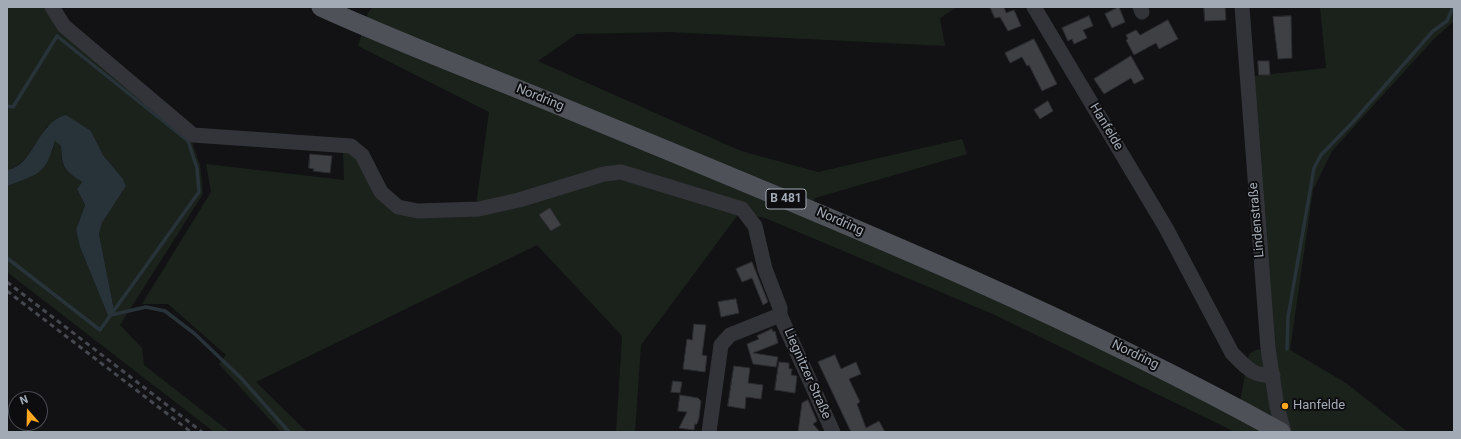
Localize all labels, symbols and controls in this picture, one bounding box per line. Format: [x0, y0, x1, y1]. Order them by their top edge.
street label: Nordring [514, 81, 566, 115]
street label: Hanfelde [1086, 101, 1126, 153]
street label: Lindenstraße [1246, 182, 1268, 258]
road number: B 481 [766, 189, 806, 209]
street label: Nordring [814, 205, 866, 239]
street label: Liegnitzer Straße [780, 326, 834, 422]
street label: Nordring [1109, 337, 1161, 373]
north arrow [8, 391, 48, 431]
text: N [18, 393, 30, 408]
place label: Hanfelde [1293, 398, 1345, 414]
marker: Hanfelde [1280, 401, 1290, 411]

